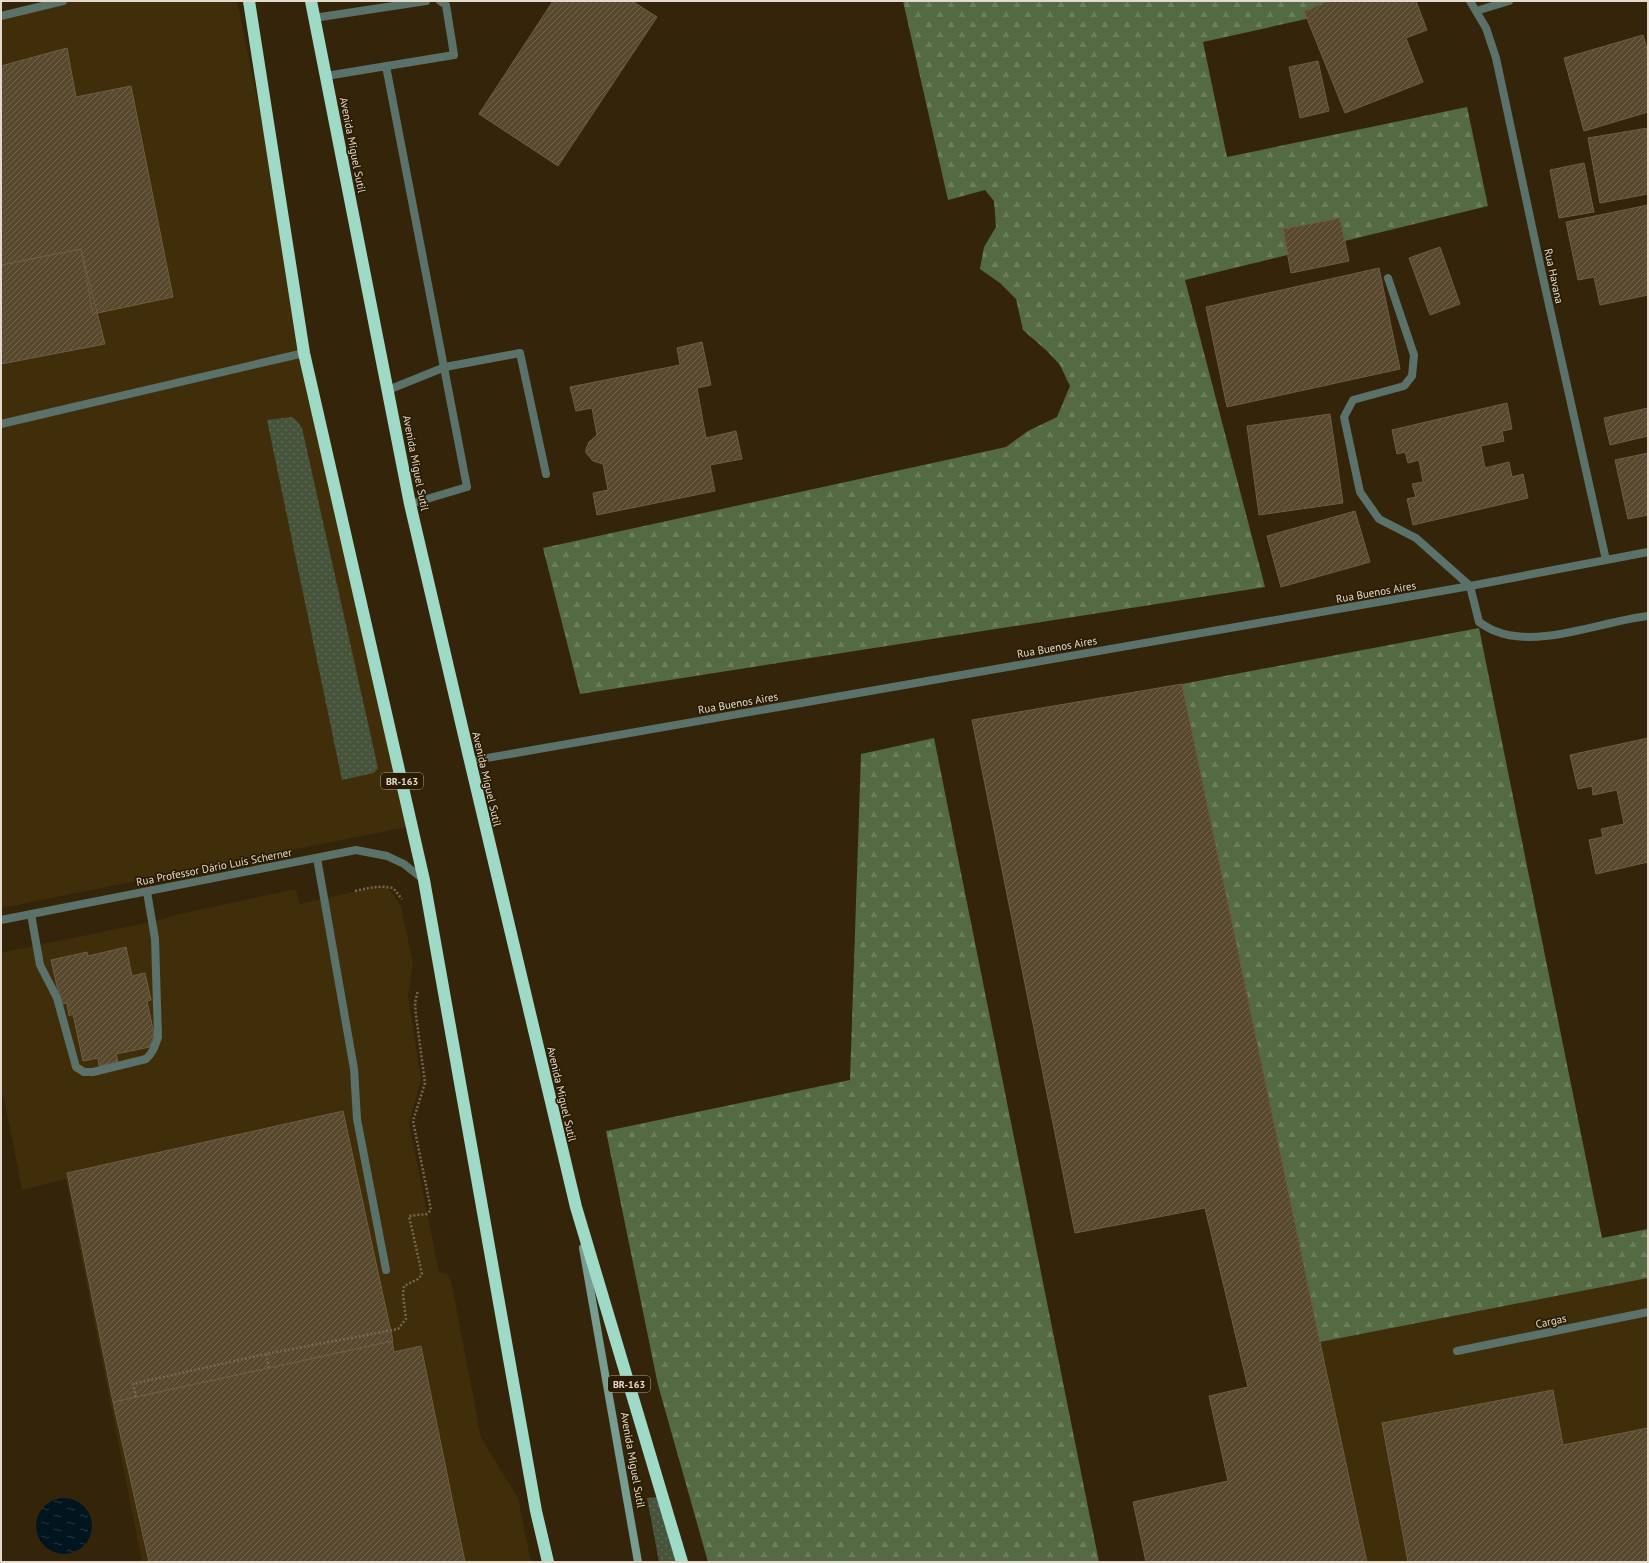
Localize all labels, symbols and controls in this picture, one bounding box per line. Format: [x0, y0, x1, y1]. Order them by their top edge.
street label: Avenida Miguel Sutil [337, 96, 369, 195]
street label: Rua Havana [1541, 247, 1567, 305]
street label: Avenida Miguel Sutil [400, 414, 432, 513]
street label: Rua Buenos Aires [1335, 578, 1418, 606]
street label: Rua Buenos Aires [1016, 633, 1099, 661]
street label: Rua Buenos Aires [697, 689, 780, 717]
street label: Avenida Miguel Sutil [469, 730, 505, 829]
road number: BR-163 [381, 773, 423, 789]
street label: Rua Professor Dário Luís Scherner [135, 845, 293, 889]
street label: Avenida Miguel Sutil [544, 1045, 580, 1144]
street label: Cargas [1534, 1311, 1568, 1331]
road number: BR-163 [608, 1376, 650, 1392]
street label: Avenida Miguel Sutil [618, 1411, 648, 1510]

